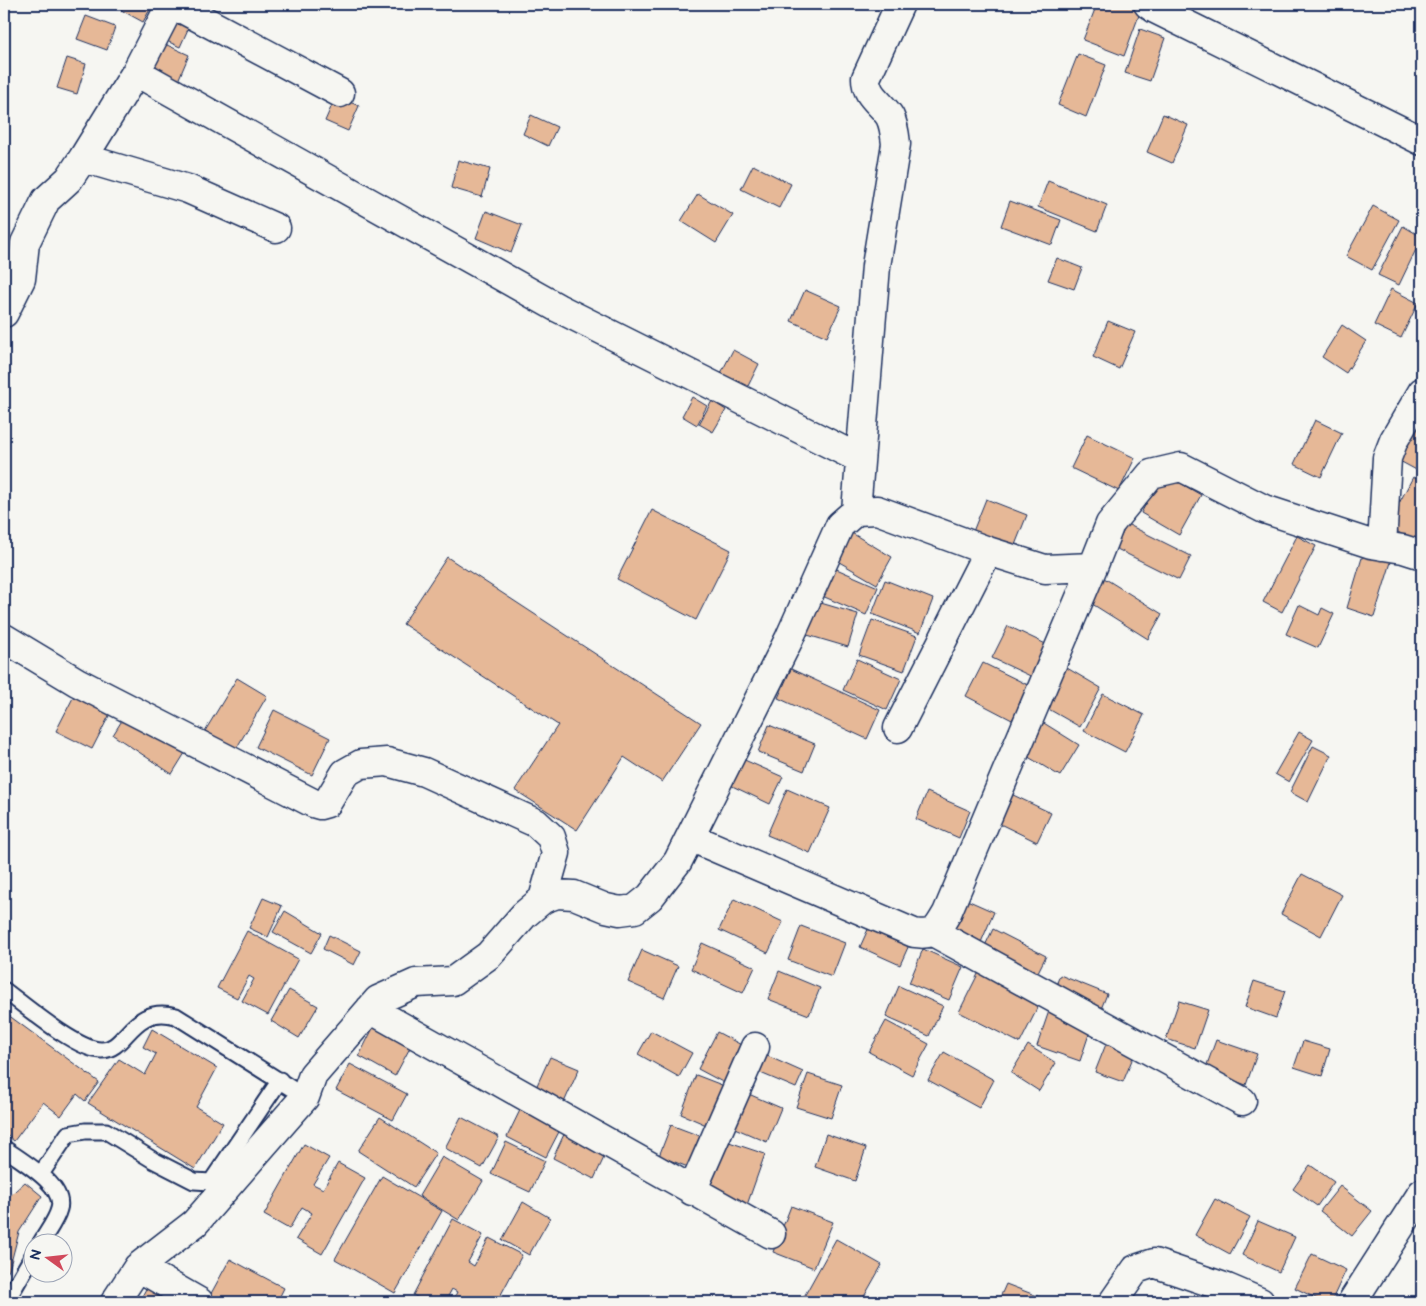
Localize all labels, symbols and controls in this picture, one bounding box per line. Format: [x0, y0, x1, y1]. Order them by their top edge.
north arrow [22, 1234, 72, 1284]
text: N [26, 1247, 45, 1262]

